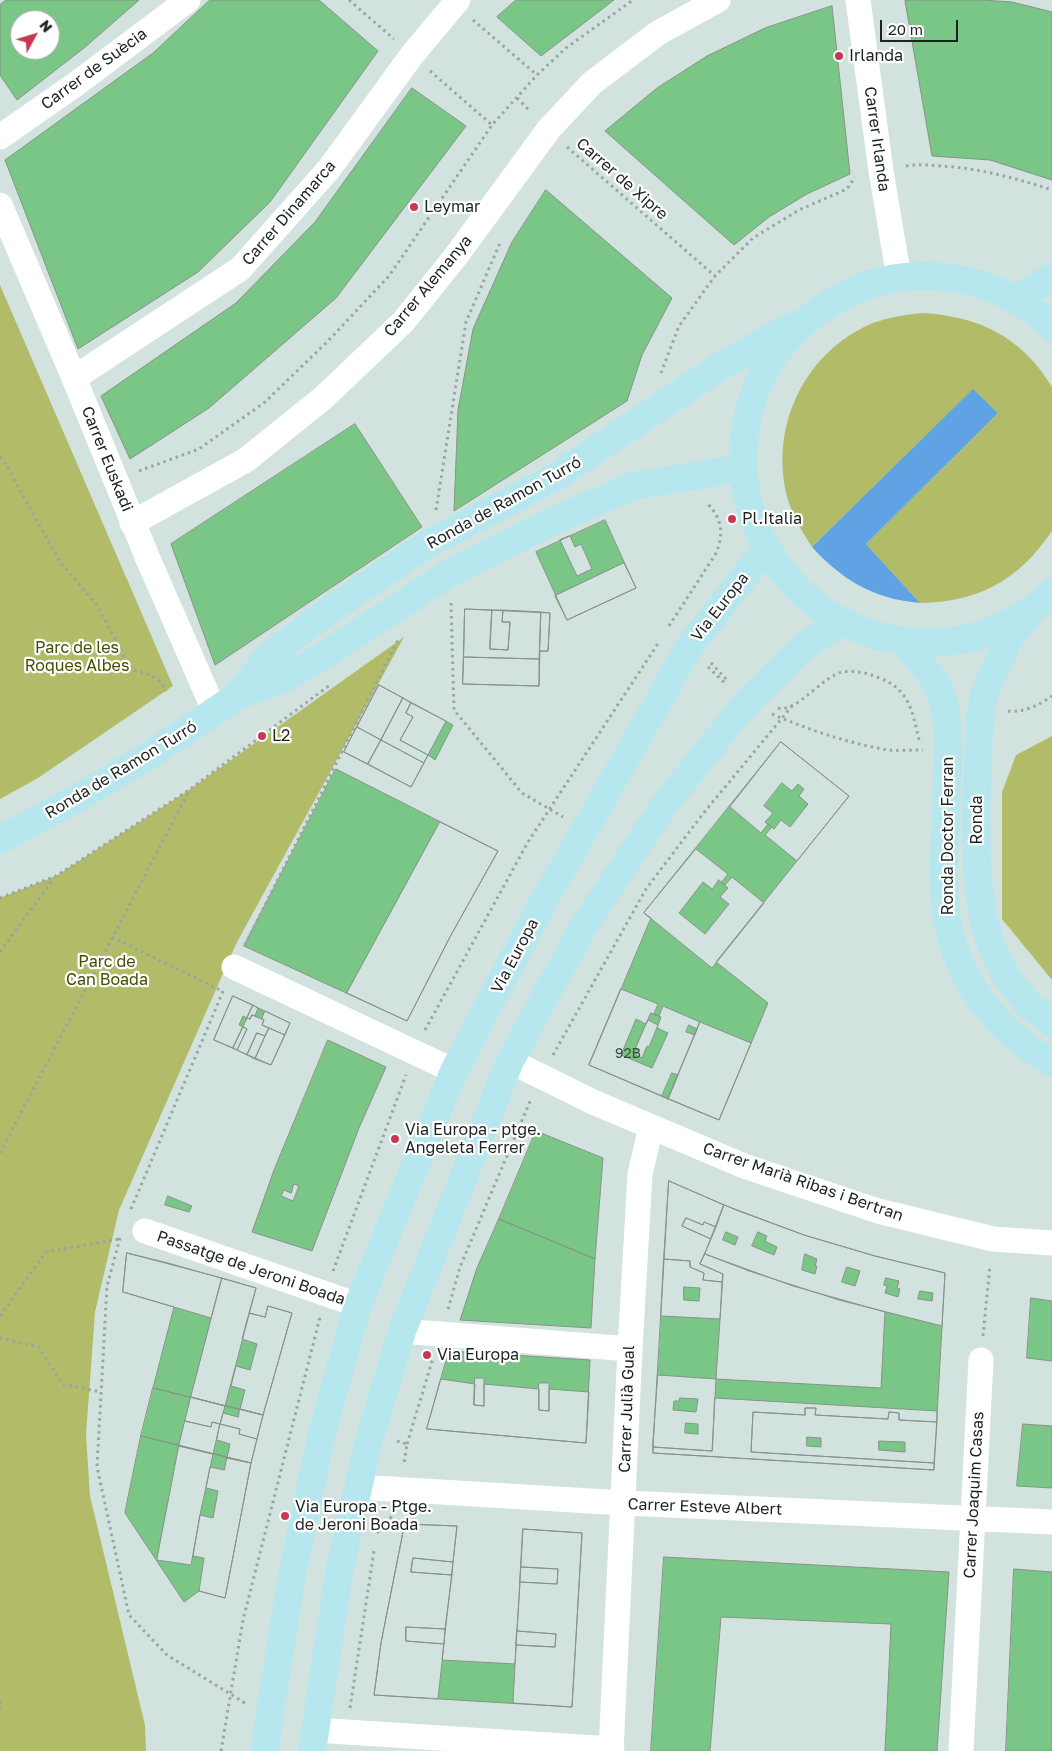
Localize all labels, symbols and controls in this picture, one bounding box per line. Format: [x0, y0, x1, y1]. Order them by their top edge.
north arrow [10, 10, 60, 60]
scale bar [882, 10, 960, 42]
text: N [36, 16, 56, 35]
text: 20 m [888, 20, 923, 38]
street label: Carrer de Suècia [37, 24, 151, 114]
place label: Irlanda [849, 46, 903, 66]
marker: Irlanda [833, 50, 845, 62]
street label: Carrer Irlanda [860, 85, 894, 193]
street label: Carrer de Xipre [572, 134, 672, 224]
street label: Carrer Dinamarca [238, 156, 340, 270]
place label: Leymar [424, 197, 480, 217]
marker: Leymar [408, 201, 420, 213]
street label: Carrer Alemanya [380, 231, 476, 341]
street label: Carrer Euskadi [77, 404, 137, 514]
street label: Ronda de Ramon Turró [423, 453, 585, 553]
place label: Pl.Italia [742, 509, 802, 529]
marker: Pl.Italia [726, 513, 738, 525]
street label: Via Europa [687, 569, 753, 645]
park label: Parc de les Roques Albes [25, 638, 129, 676]
street label: Ronda de Ramon Turró [42, 717, 200, 823]
place label: L2 [272, 726, 290, 746]
marker: L2 [256, 730, 268, 742]
street label: Ronda Doctor Ferran [938, 757, 958, 915]
street label: Ronda [967, 795, 987, 845]
street label: Via Europa [487, 915, 543, 997]
park label: Parc de Can Boada [66, 952, 148, 990]
house number: 92B [615, 1046, 641, 1062]
place label: Via Europa - ptge. Angeleta Ferrer [405, 1120, 541, 1158]
marker: Via Europa - ptge. Angeleta Ferrer [389, 1133, 401, 1145]
street label: Carrer Marià Ribas i Bertran [700, 1139, 906, 1225]
street label: Passatge de Jeroni Boada [154, 1227, 348, 1309]
place label: Via Europa [437, 1345, 519, 1365]
street label: Carrer Julià Gual [615, 1345, 639, 1473]
marker: Via Europa [421, 1349, 433, 1361]
street label: Carrer Joaquim Casas [960, 1411, 988, 1579]
street label: Carrer Esteve Albert [627, 1495, 783, 1519]
place label: Via Europa - Ptge. de Jeroni Boada [295, 1497, 432, 1535]
marker: Via Europa - Ptge. de Jeroni Boada [279, 1510, 291, 1522]

